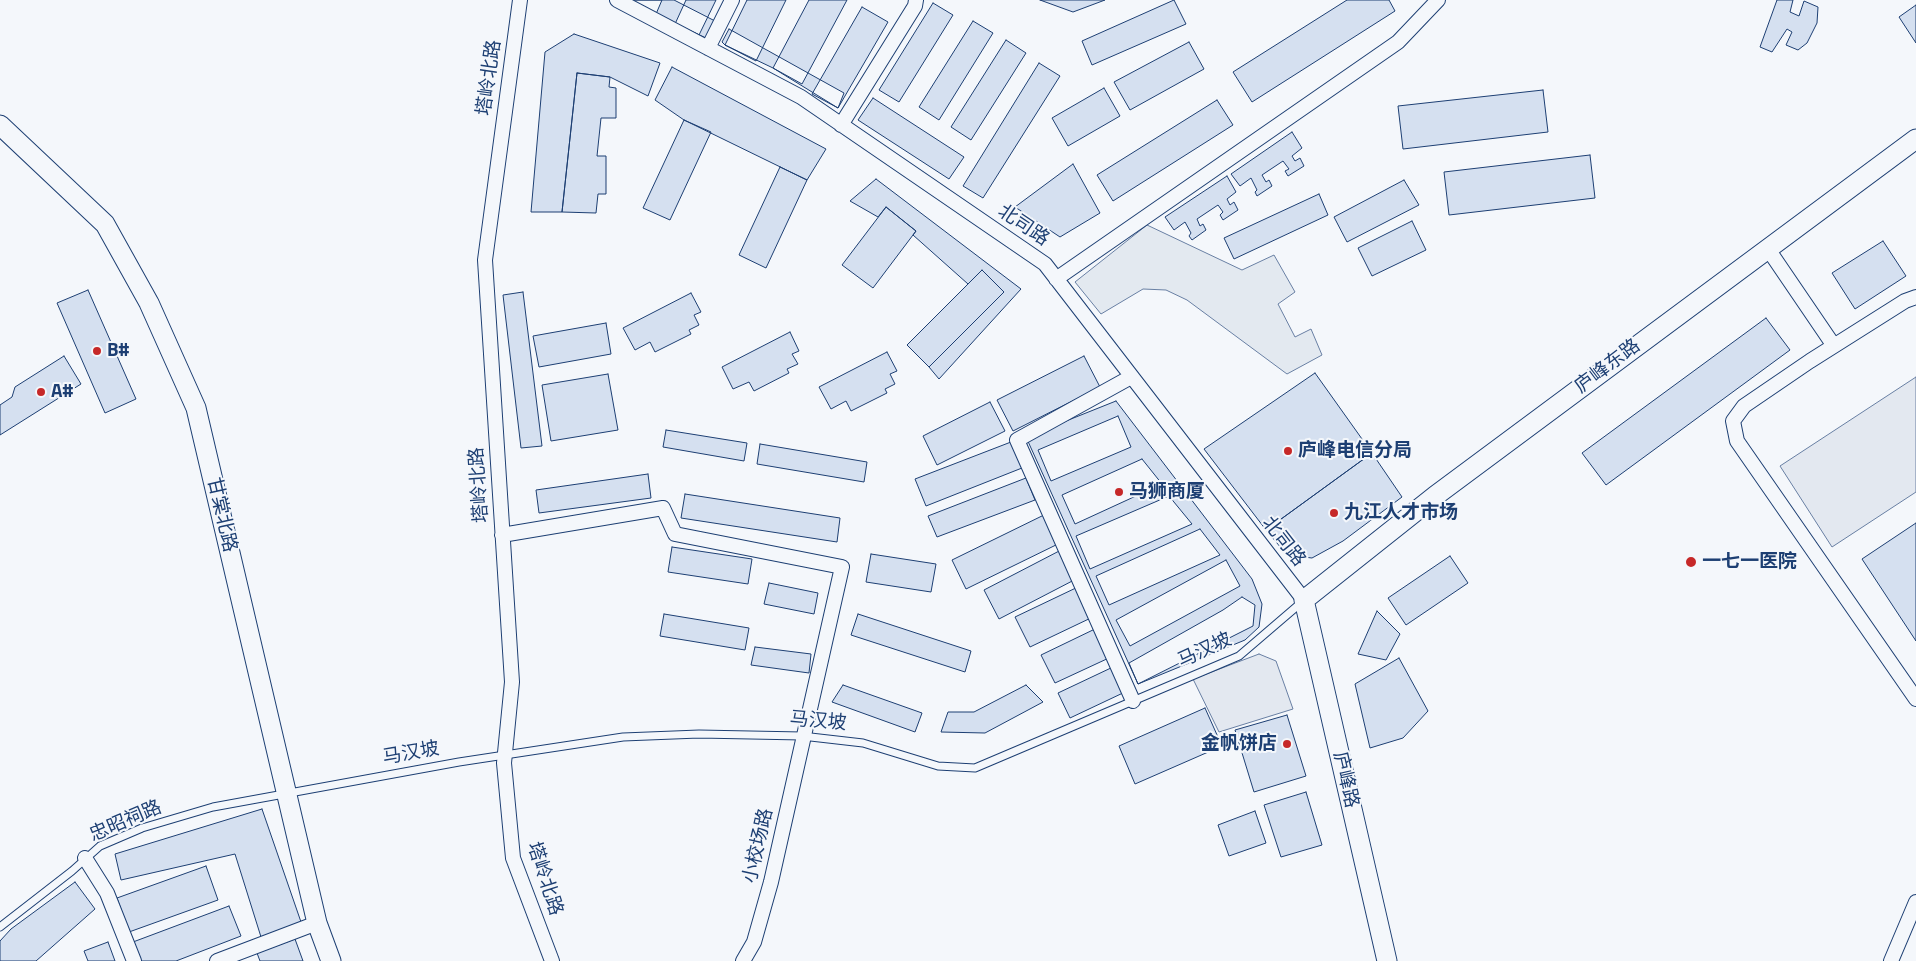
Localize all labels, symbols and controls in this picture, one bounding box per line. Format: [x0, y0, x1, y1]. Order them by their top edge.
street label: 塔岭北路 [473, 39, 507, 117]
street label: 北司路 [993, 201, 1053, 251]
street label: 庐峰东路 [1571, 335, 1645, 399]
place label: B# [107, 340, 129, 362]
marker: B# [91, 345, 103, 357]
place label: A# [51, 381, 73, 403]
marker: A# [35, 386, 47, 398]
place label: 庐峰电信分局 [1298, 440, 1412, 462]
marker: 庐峰电信分局 [1282, 445, 1294, 457]
street label: 塔岭北路 [466, 446, 494, 524]
street label: 甘棠北路 [201, 475, 241, 555]
place label: 马狮商厦 [1129, 481, 1205, 503]
marker: 马狮商厦 [1113, 486, 1125, 498]
place label: 九江人才市场 [1344, 502, 1458, 524]
marker: 九江人才市场 [1328, 507, 1340, 519]
street label: 北司路 [1256, 513, 1310, 571]
place label: 一七一医院 [1702, 551, 1797, 573]
marker: 一七一医院 [1684, 555, 1698, 569]
street label: 马汉坡 [1174, 629, 1236, 673]
street label: 马汉坡 [789, 708, 847, 736]
place label: 金帆饼店 [1201, 733, 1277, 755]
street label: 马汉坡 [381, 738, 441, 770]
marker: 金帆饼店 [1281, 738, 1293, 750]
street label: 庐峰路 [1327, 750, 1363, 810]
street label: 忠昭祠路 [87, 797, 165, 847]
street label: 小校场路 [739, 806, 779, 886]
street label: 塔岭北路 [521, 839, 567, 919]

